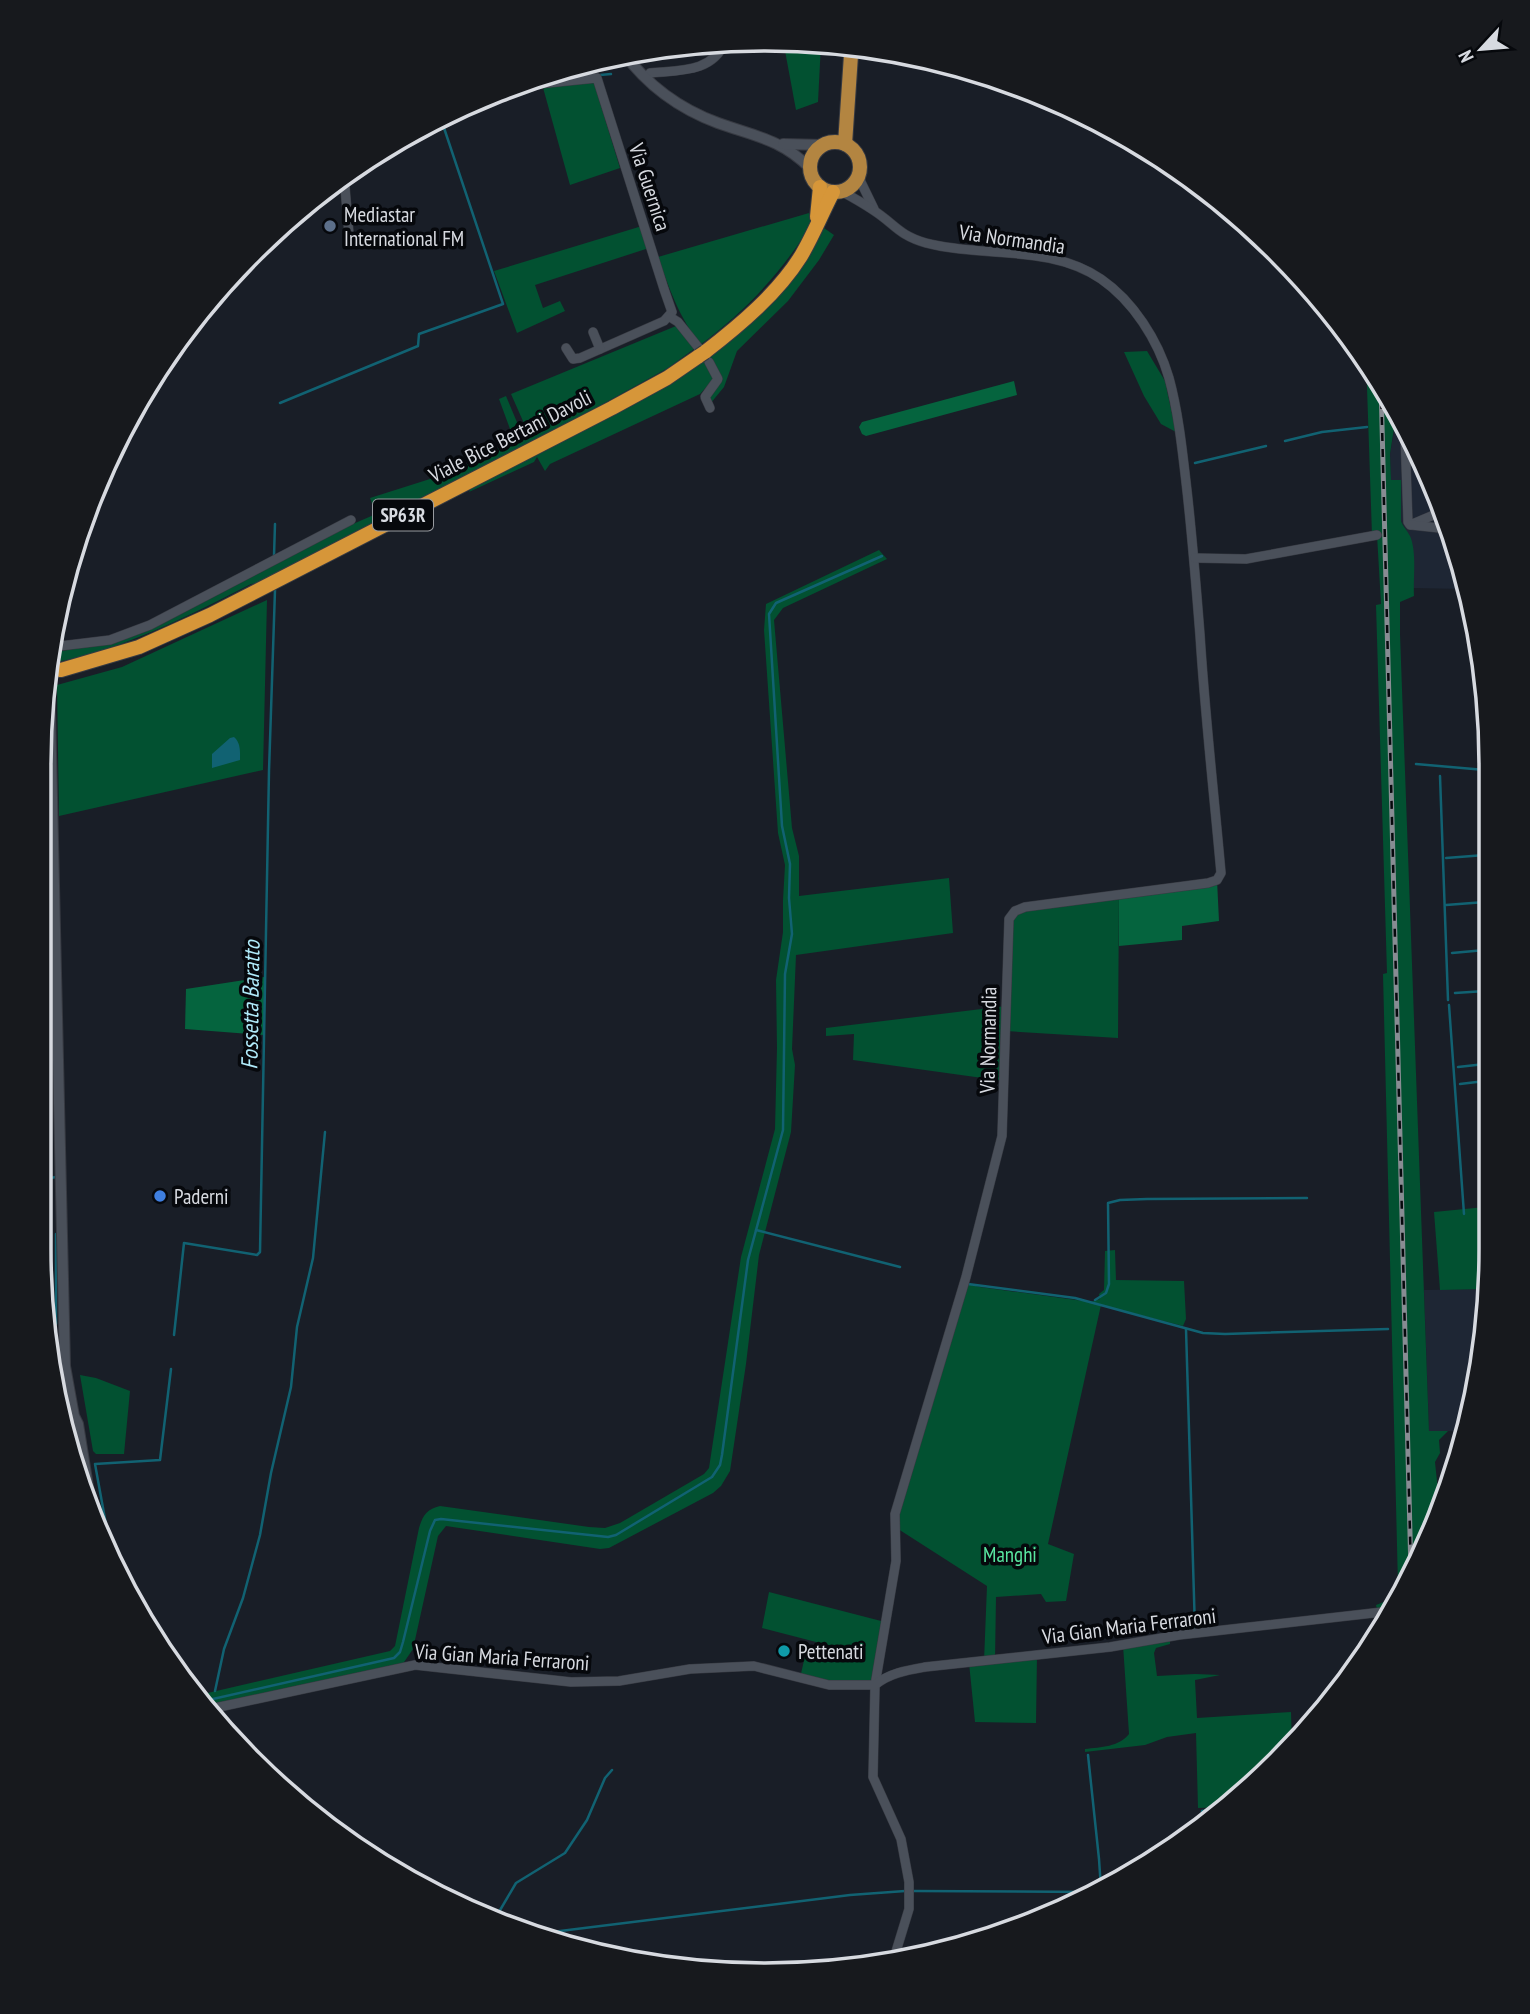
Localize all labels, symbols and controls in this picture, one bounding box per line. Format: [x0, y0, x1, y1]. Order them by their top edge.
north arrow [1446, 14, 1516, 84]
text: N [1453, 47, 1479, 66]
street label: Via Guernica [623, 139, 677, 234]
place label: Mediastar International FM [344, 201, 464, 252]
marker: Mediastar International FM [322, 218, 338, 234]
street label: Via Normandia [956, 218, 1067, 260]
street label: Viale Bice Bertani Davoli [423, 383, 596, 489]
road number: SP63R [373, 500, 433, 530]
water label: Fossetta Baratto [234, 938, 266, 1070]
street label: Via Normandia [974, 986, 1002, 1095]
place label: Paderni [174, 1183, 229, 1210]
marker: Paderni [152, 1188, 168, 1204]
park label: Manghi [983, 1541, 1037, 1568]
street label: Via Gian Maria Ferraroni [1040, 1602, 1217, 1650]
street label: Via Gian Maria Ferraroni [413, 1637, 590, 1677]
place label: Pettenati [798, 1638, 864, 1665]
marker: Pettenati [776, 1643, 792, 1659]

